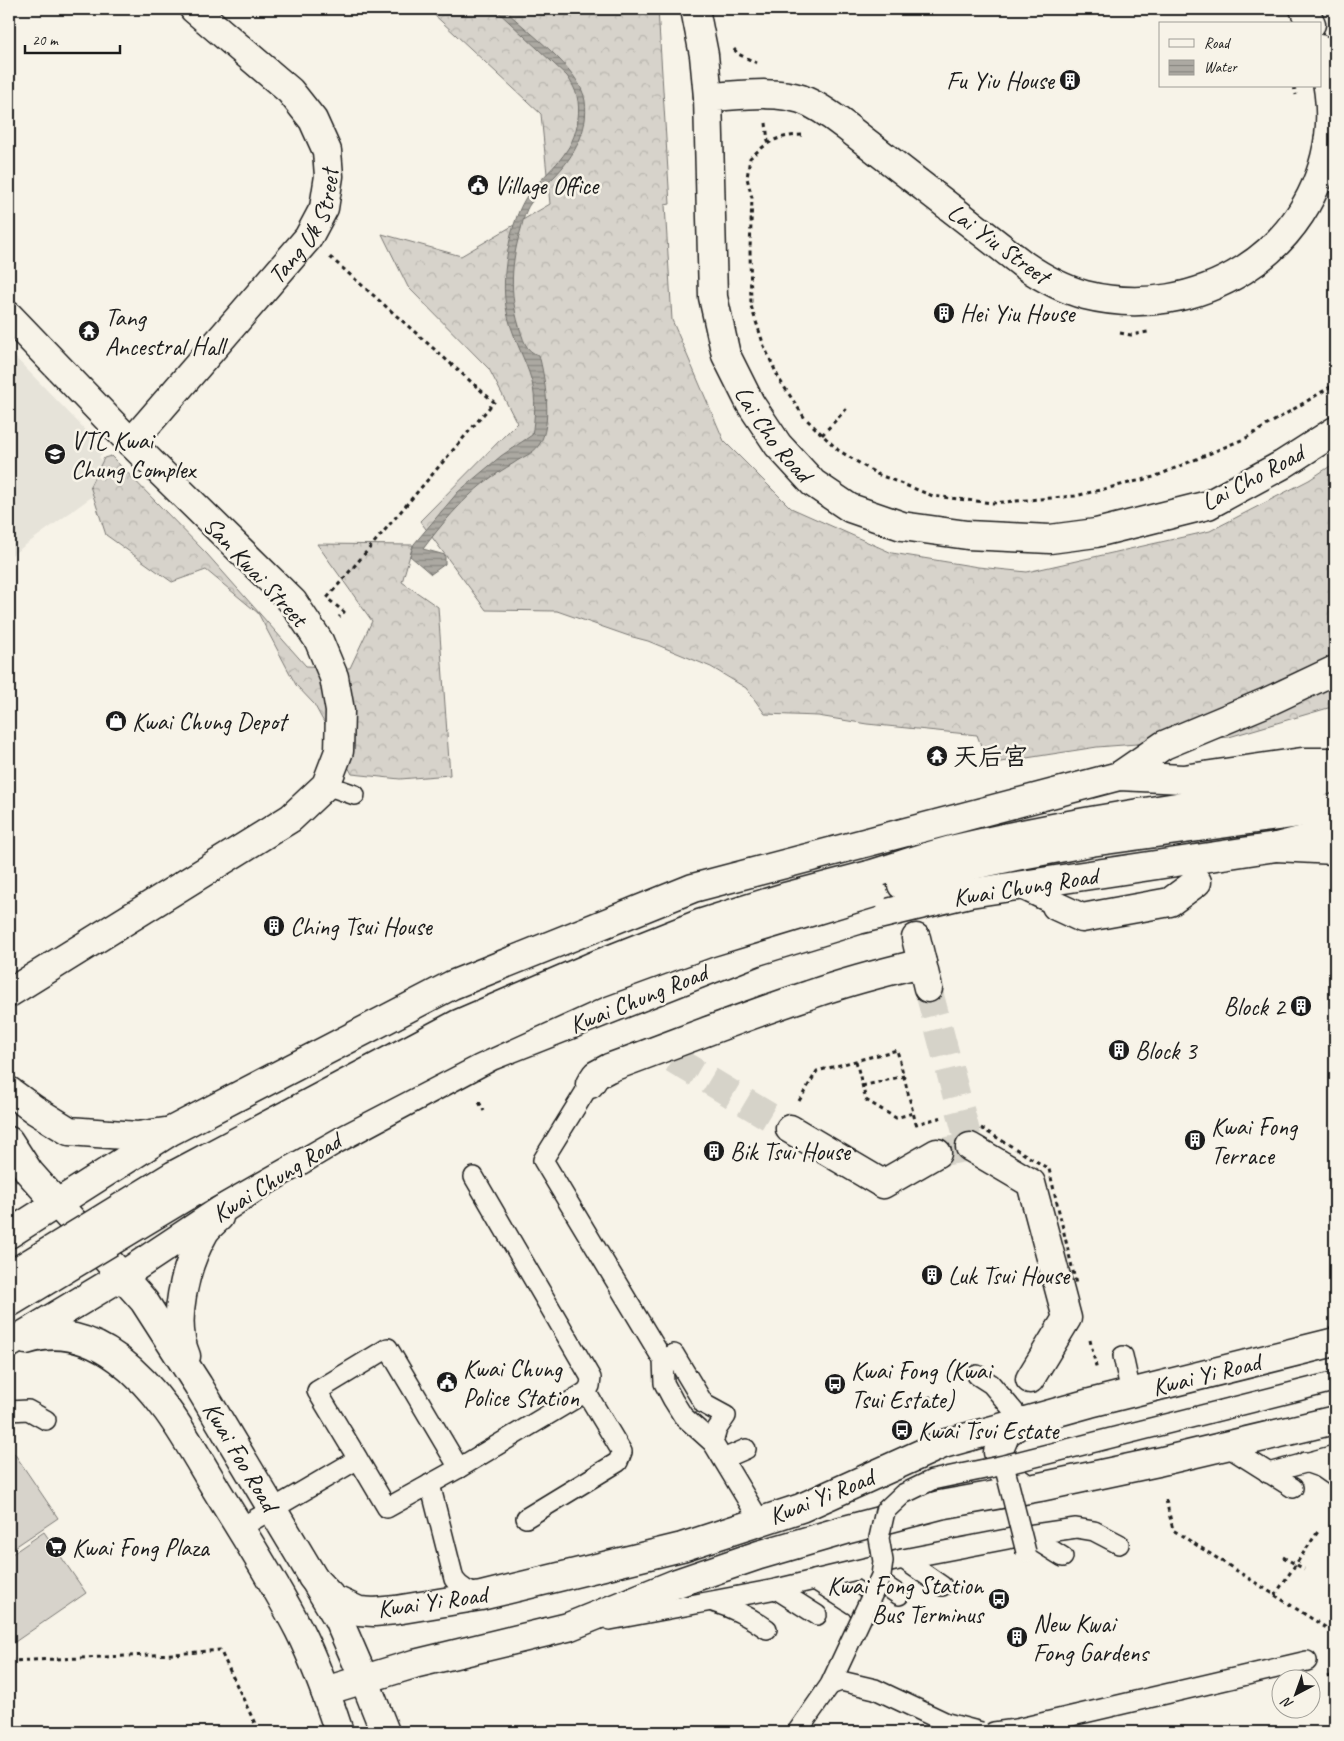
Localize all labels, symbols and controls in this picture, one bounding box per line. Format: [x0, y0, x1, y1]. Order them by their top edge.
scale bar [25, 22, 120, 54]
legend [1159, 22, 1322, 88]
text: 20 m [32, 31, 59, 50]
text: Road [1204, 34, 1231, 53]
text: Water [1204, 58, 1238, 77]
place label: Fu Yiu House [946, 65, 1056, 97]
building icon: Fu Yiu House [1058, 68, 1082, 92]
street label: Tang Uk Street [261, 164, 346, 291]
place label: Village Office [494, 170, 600, 202]
public building icon: Village Office [466, 173, 490, 197]
street label: Lai Yiu Street [941, 196, 1059, 294]
place label: Hei Yiu House [960, 298, 1076, 330]
building icon: Hei Yiu House [932, 301, 956, 325]
place label: Tang Ancestral Hall [105, 302, 229, 363]
temple icon: Tang Ancestral Hall [77, 319, 101, 343]
street label: Lai Cho Road [727, 381, 822, 492]
place label: VTC Kwai Chung Complex [71, 425, 198, 486]
street label: Lai Cho Road [1196, 436, 1313, 518]
school or university icon: VTC Kwai Chung Complex [43, 442, 67, 466]
street label: San Kwai Street [196, 510, 316, 635]
place label: Kwai Chung Depot [132, 706, 290, 738]
shop icon: Kwai Chung Depot [104, 709, 128, 733]
place label: 天后宮 [953, 741, 1028, 773]
temple icon: 天后宮 [925, 744, 949, 768]
street label: Kwai Chung Road [951, 859, 1104, 914]
place label: Ching Tsui House [290, 911, 433, 943]
building icon: Ching Tsui House [262, 914, 286, 938]
street label: Kwai Chung Road [565, 955, 716, 1041]
place label: Block 2 [1223, 991, 1287, 1023]
building icon: Block 2 [1289, 994, 1313, 1018]
place label: Block 3 [1135, 1035, 1198, 1067]
building icon: Block 3 [1107, 1038, 1131, 1062]
place label: Kwai Fong Terrace [1211, 1111, 1299, 1172]
street label: Kwai Chung Road [206, 1123, 350, 1230]
building icon: Kwai Fong Terrace [1183, 1128, 1207, 1152]
place label: Bik Tsui House [730, 1136, 852, 1168]
building icon: Bik Tsui House [702, 1139, 726, 1163]
place label: Luk Tsui House [948, 1260, 1071, 1292]
building icon: Luk Tsui House [920, 1263, 944, 1287]
street label: Kwai Yi Road [1149, 1345, 1268, 1404]
place label: Kwai Chung Police Station [463, 1353, 580, 1414]
place label: Kwai Fong (Kwai Tsui Estate) [851, 1355, 994, 1416]
public building icon: Kwai Chung Police Station [435, 1370, 459, 1394]
bus stop icon: Kwai Fong (Kwai Tsui Estate) [823, 1372, 847, 1396]
street label: Kwai Foo Road [195, 1396, 287, 1520]
place label: Kwai Tsui Estate [918, 1415, 1060, 1447]
bus stop icon: Kwai Tsui Estate [890, 1418, 914, 1442]
street label: Kwai Yi Road [764, 1460, 882, 1532]
place label: Kwai Fong Plaza [72, 1532, 211, 1564]
supermarket icon: Kwai Fong Plaza [44, 1535, 68, 1559]
place label: Kwai Fong Station Bus Terminus [827, 1570, 985, 1631]
street label: Kwai Yi Road [375, 1578, 493, 1626]
bus stop icon: Kwai Fong Station Bus Terminus [987, 1587, 1011, 1611]
place label: New Kwai Fong Gardens [1033, 1608, 1151, 1669]
building icon: New Kwai Fong Gardens [1005, 1625, 1029, 1649]
north arrow [1272, 1668, 1322, 1718]
text: N [1277, 1693, 1297, 1713]

